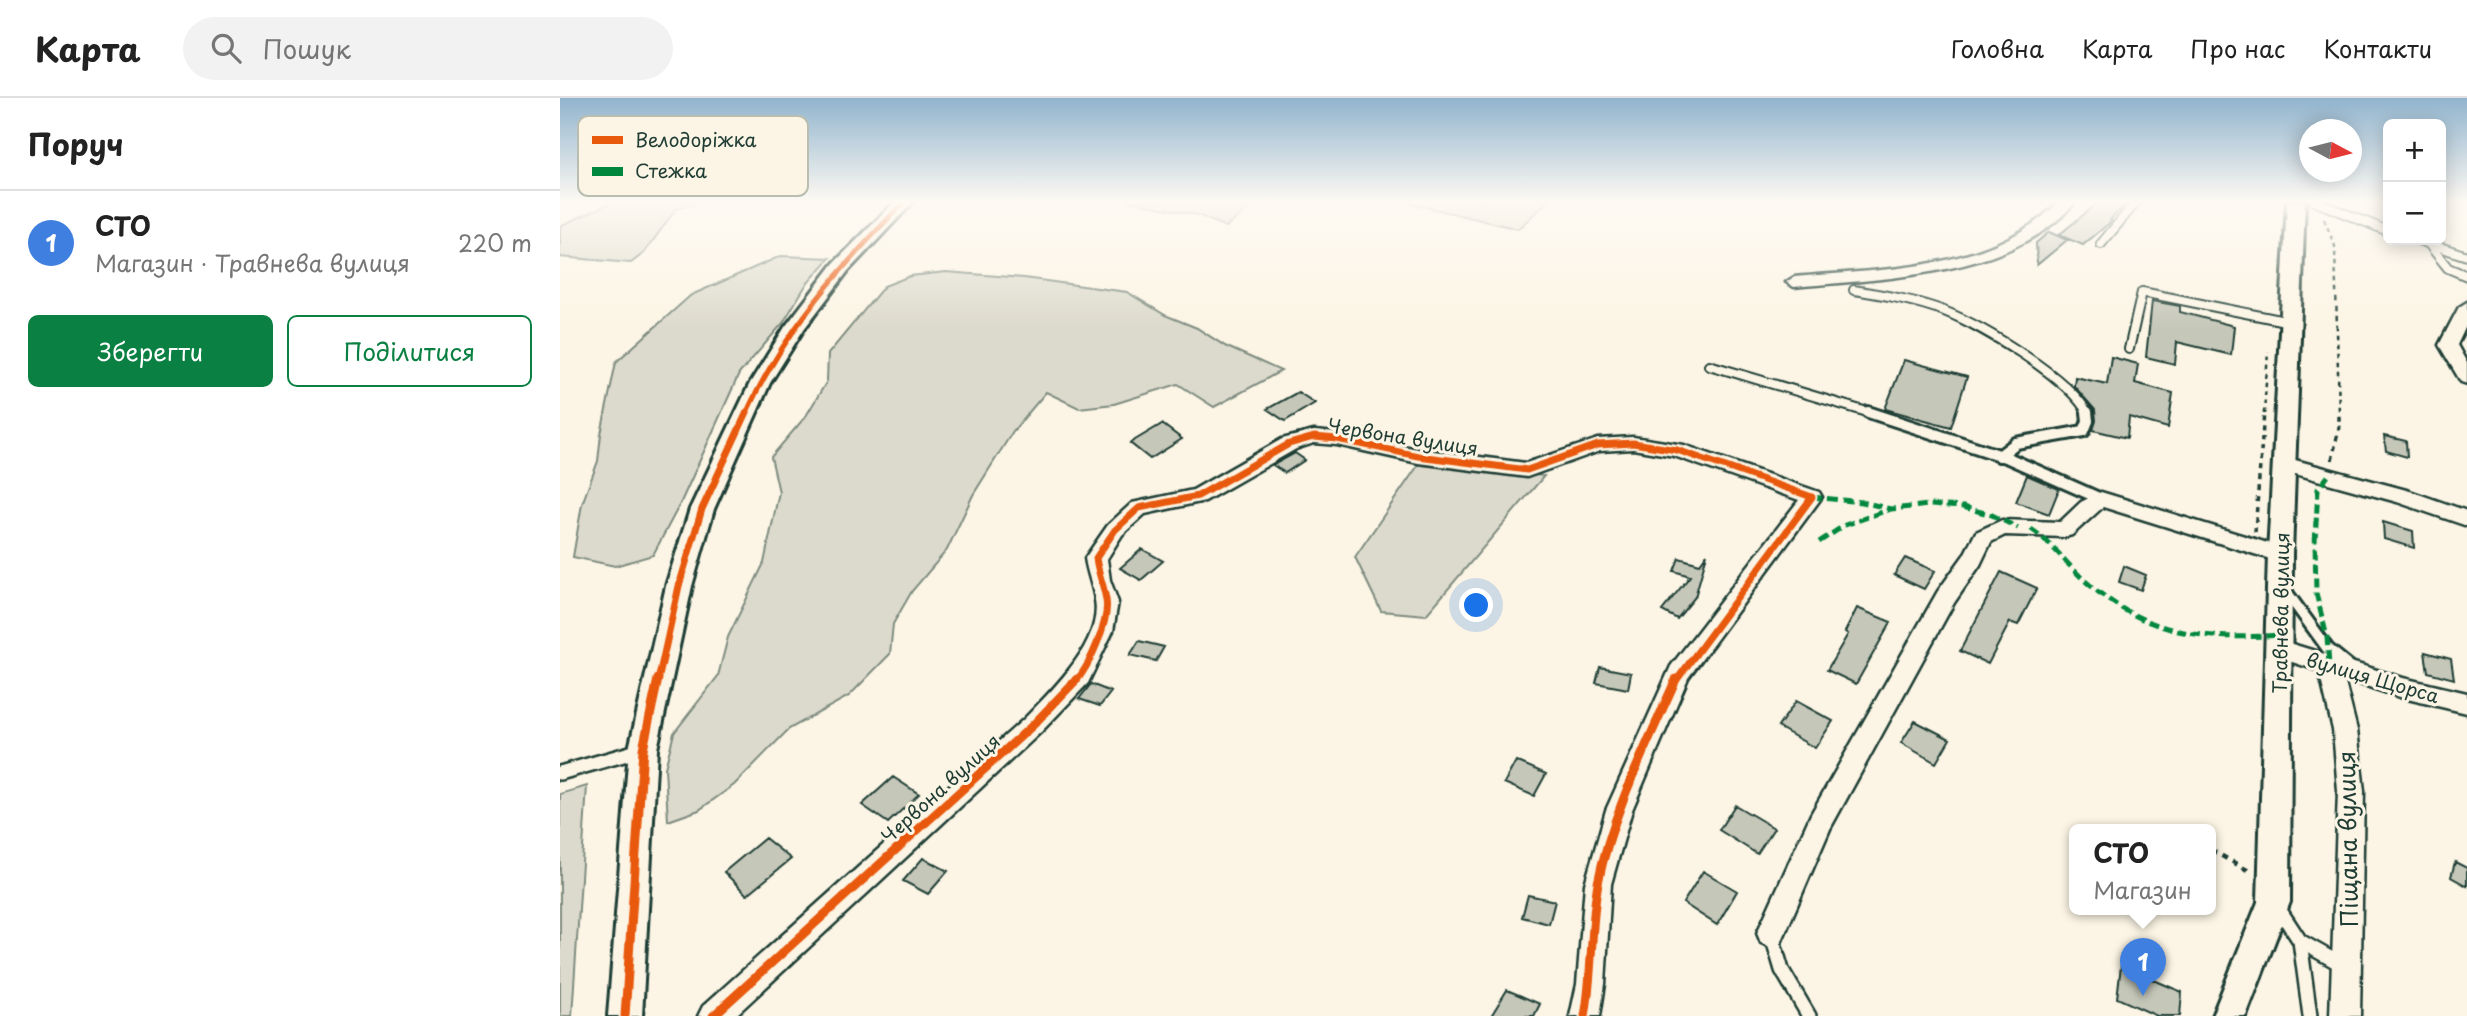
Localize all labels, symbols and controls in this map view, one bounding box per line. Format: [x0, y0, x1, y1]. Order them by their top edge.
search box [183, 17, 673, 80]
text: Карта [35, 23, 141, 73]
icon: search [207, 29, 245, 67]
text: Пошук [263, 29, 351, 68]
text: Головна [1951, 30, 2044, 66]
text: Карта [2082, 30, 2152, 66]
text: Про нас [2190, 30, 2285, 66]
text: Контакти [2323, 30, 2432, 66]
legend [578, 116, 808, 196]
north arrow [2299, 119, 2362, 182]
map controls [2383, 119, 2446, 245]
button: + [2383, 119, 2446, 182]
text: Поруч [28, 121, 123, 166]
text: Велодоріжка [635, 125, 756, 153]
text: Стежка [635, 156, 707, 184]
button: − [2383, 182, 2446, 245]
text: СТО [95, 206, 151, 245]
text: 1 [46, 225, 57, 260]
text: 220 m [458, 225, 532, 260]
text: Магазин · Травнева вулиця [95, 245, 410, 280]
button: Зберегти [28, 315, 273, 387]
button: Поділитися [287, 315, 532, 387]
street label: Червона вулиця [1326, 410, 1480, 462]
street label: Травнева вулиця [2265, 532, 2295, 694]
your location [1459, 588, 1493, 622]
street label: вулиця Щорса [2303, 645, 2443, 709]
street label: Червона вулиця [874, 727, 1006, 849]
street label: Піщана вулиця [2328, 751, 2366, 927]
popup [2069, 824, 2216, 915]
text: СТО [2093, 833, 2149, 872]
text: Магазин [2093, 872, 2192, 907]
pin: 1 [2120, 938, 2166, 996]

